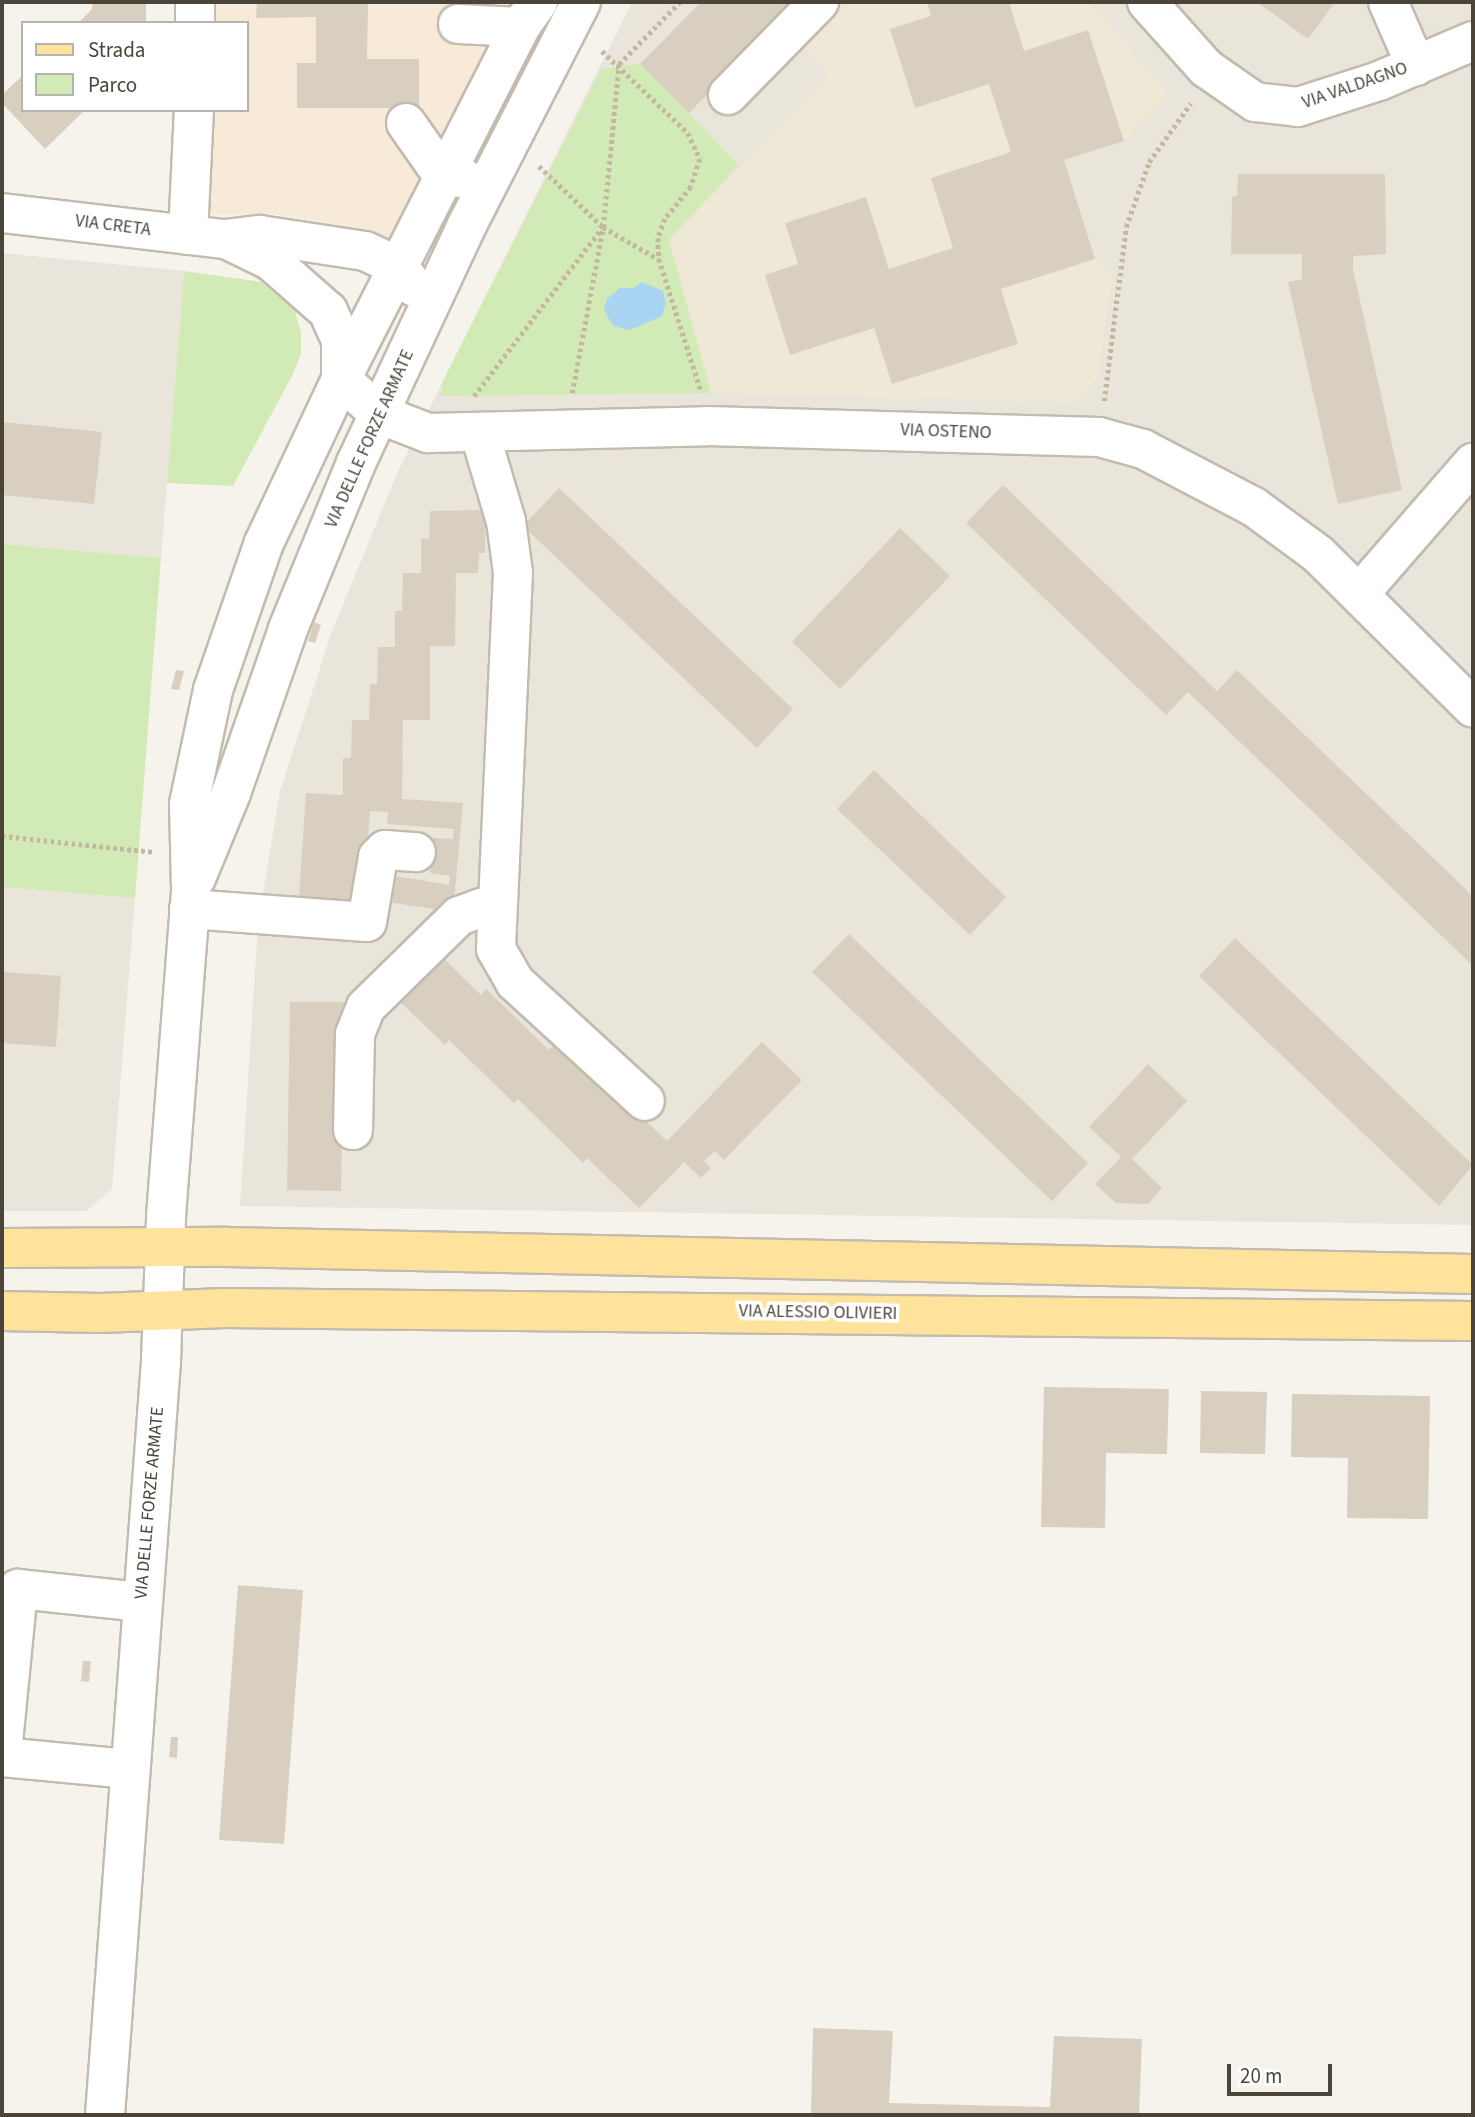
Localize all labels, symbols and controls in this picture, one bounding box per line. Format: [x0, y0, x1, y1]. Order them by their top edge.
legend [21, 21, 248, 112]
text: Strada [88, 35, 145, 65]
street label: VIA VALDAGNO [1299, 58, 1411, 114]
text: Parco [88, 70, 137, 100]
street label: VIA CRETA [74, 211, 152, 241]
street label: VIA DELLE FORZE ARMATE [321, 346, 419, 532]
street label: VIA OSTENO [900, 420, 992, 444]
street label: VIA ALESSIO OLIVIERI [739, 1301, 897, 1325]
street label: VIA DELLE FORZE ARMATE [131, 1406, 169, 1600]
scale bar [1230, 2050, 1335, 2094]
text: 20 m [1240, 2061, 1282, 2091]

